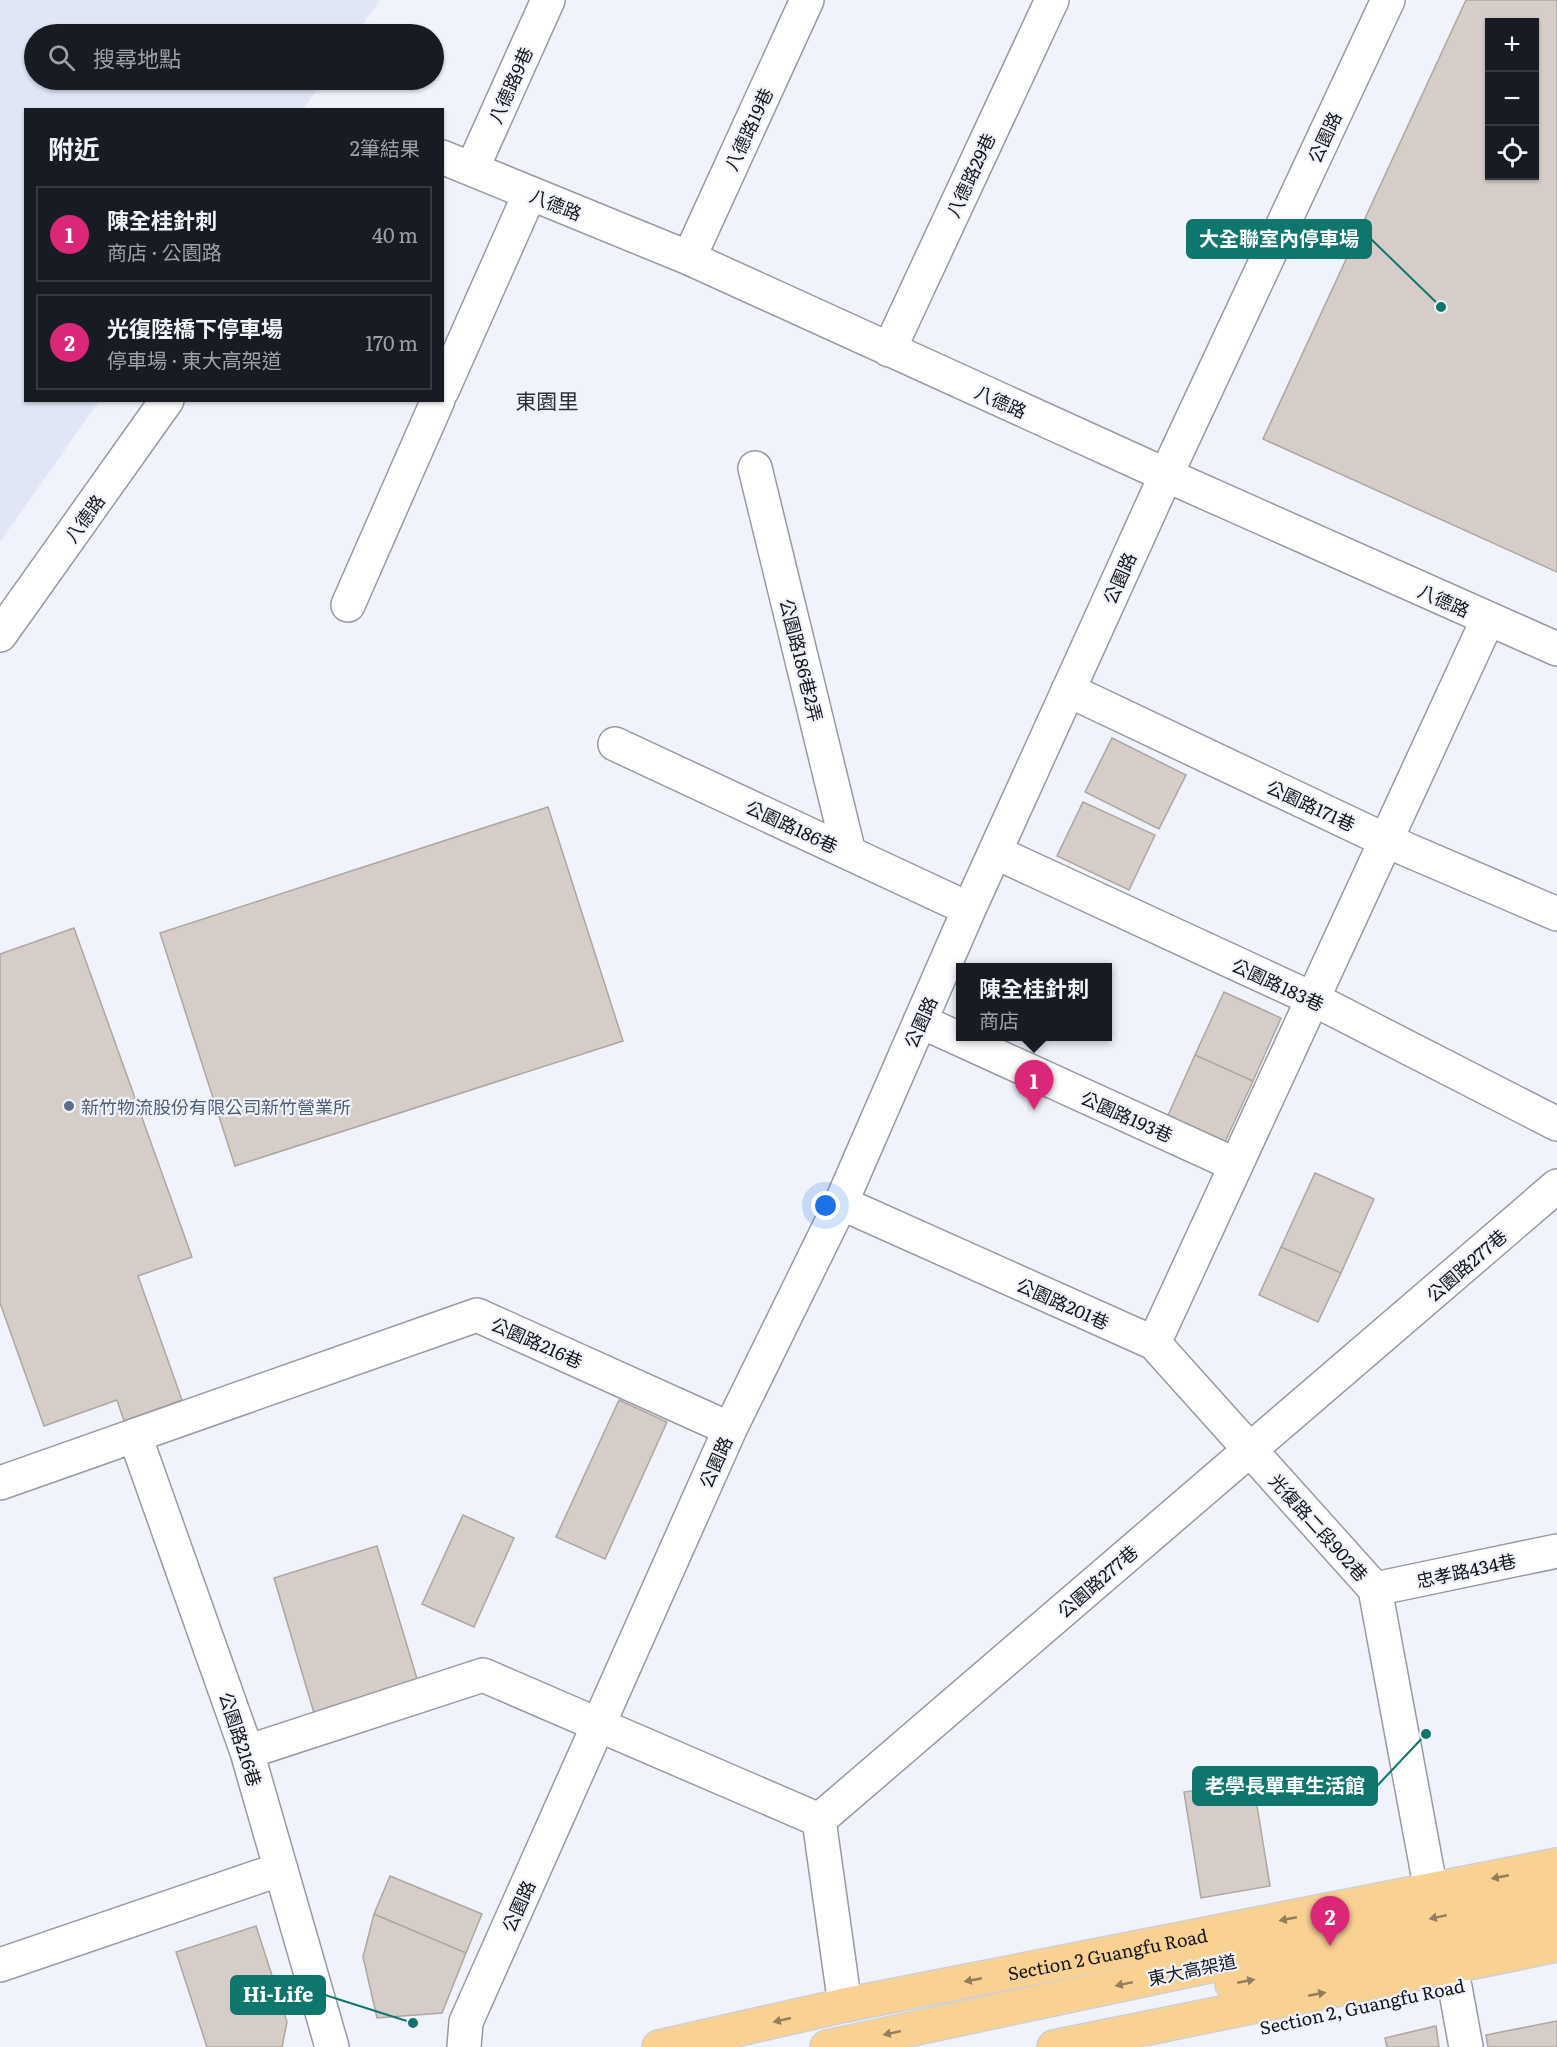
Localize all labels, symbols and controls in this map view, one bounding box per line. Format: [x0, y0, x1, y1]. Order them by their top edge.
map controls [1485, 18, 1539, 180]
button: + [1485, 18, 1539, 72]
search box [24, 24, 444, 90]
icon: search [45, 41, 78, 74]
text: 搜尋地點 [93, 41, 181, 74]
street label: 八德路9巷 [481, 42, 539, 128]
button: − [1485, 72, 1539, 126]
street label: 八德路19巷 [717, 83, 779, 175]
street label: 公園路 [1300, 107, 1348, 167]
button: locate [1485, 126, 1539, 180]
text: 附近 [48, 128, 100, 167]
street label: 八德路29巷 [939, 128, 1001, 222]
text: 2筆結果 [350, 132, 420, 162]
street label: 八德路 [526, 181, 586, 227]
text: 陳全桂針刺 [107, 203, 217, 236]
text: 1 [65, 219, 74, 249]
text: 40 m [372, 219, 418, 249]
callout: 大全聯室內停車場 [1187, 220, 1371, 258]
text: 大全聯室內停車場 [1199, 222, 1359, 252]
text: 商店 · 公園路 [107, 236, 222, 266]
text: 光復陸橋下停車場 [107, 311, 283, 344]
text: 2 [64, 327, 75, 357]
text: 170 m [365, 327, 418, 357]
text: 停車場 · 東大高架道 [107, 344, 282, 374]
street label: 八德路 [971, 378, 1031, 424]
district label: 東園里 [516, 384, 579, 415]
street label: 八德路 [57, 488, 111, 548]
street label: 公園路 [1096, 548, 1142, 608]
street label: 八德路 [1414, 577, 1474, 623]
street label: 公園路186巷2弄 [774, 596, 830, 724]
street label: 公園路171巷 [1262, 773, 1360, 837]
street label: 公園路186巷 [741, 793, 843, 859]
street label: 公園路183巷 [1227, 951, 1329, 1017]
popup [956, 963, 1112, 1041]
text: 陳全桂針刺 [979, 971, 1089, 1004]
street label: 公園路 [897, 992, 943, 1052]
text: 商店 [979, 1004, 1019, 1034]
pin: 1 [1014, 1060, 1054, 1110]
street label: 公園路193巷 [1077, 1084, 1177, 1148]
place label: 新竹物流股份有限公司新竹營業所 [81, 1093, 351, 1120]
marker: 新竹物流股份有限公司新竹營業所 [62, 1099, 76, 1113]
your location [811, 1191, 840, 1220]
street label: 公園路277巷 [1420, 1222, 1512, 1308]
street label: 公園路201巷 [1012, 1271, 1114, 1335]
street label: 公園路216巷 [487, 1310, 587, 1374]
street label: 公園路 [692, 1432, 738, 1492]
street label: 光復路二段902巷 [1263, 1467, 1375, 1587]
street label: 公園路277巷 [1051, 1538, 1143, 1624]
street label: 忠孝路434巷 [1414, 1546, 1518, 1594]
street label: 公園路216巷 [213, 1688, 269, 1790]
callout: 老學長單車生活館 [1193, 1767, 1377, 1805]
text: 老學長單車生活館 [1205, 1769, 1365, 1799]
one-way arrow [1490, 1873, 1509, 1882]
street label: 公園路 [495, 1876, 541, 1936]
pin: 2 [1310, 1896, 1350, 1946]
one-way arrow [1428, 1913, 1447, 1922]
one-way arrow [1278, 1915, 1297, 1924]
street label: Section 2 Guangfu Road [1005, 1921, 1210, 1986]
street label: 東大高架道 [1145, 1946, 1239, 1992]
street label: Section 2, Guangfu Road [1257, 1971, 1467, 2041]
callout: Hi-Life [231, 1976, 325, 2014]
one-way arrow [963, 1976, 982, 1985]
one-way arrow [1237, 1976, 1256, 1985]
text: Hi-Life [243, 1978, 313, 2008]
one-way arrow [1114, 1980, 1133, 1989]
one-way arrow [1308, 1989, 1327, 1998]
one-way arrow [772, 2015, 791, 2025]
one-way arrow [883, 2029, 902, 2038]

